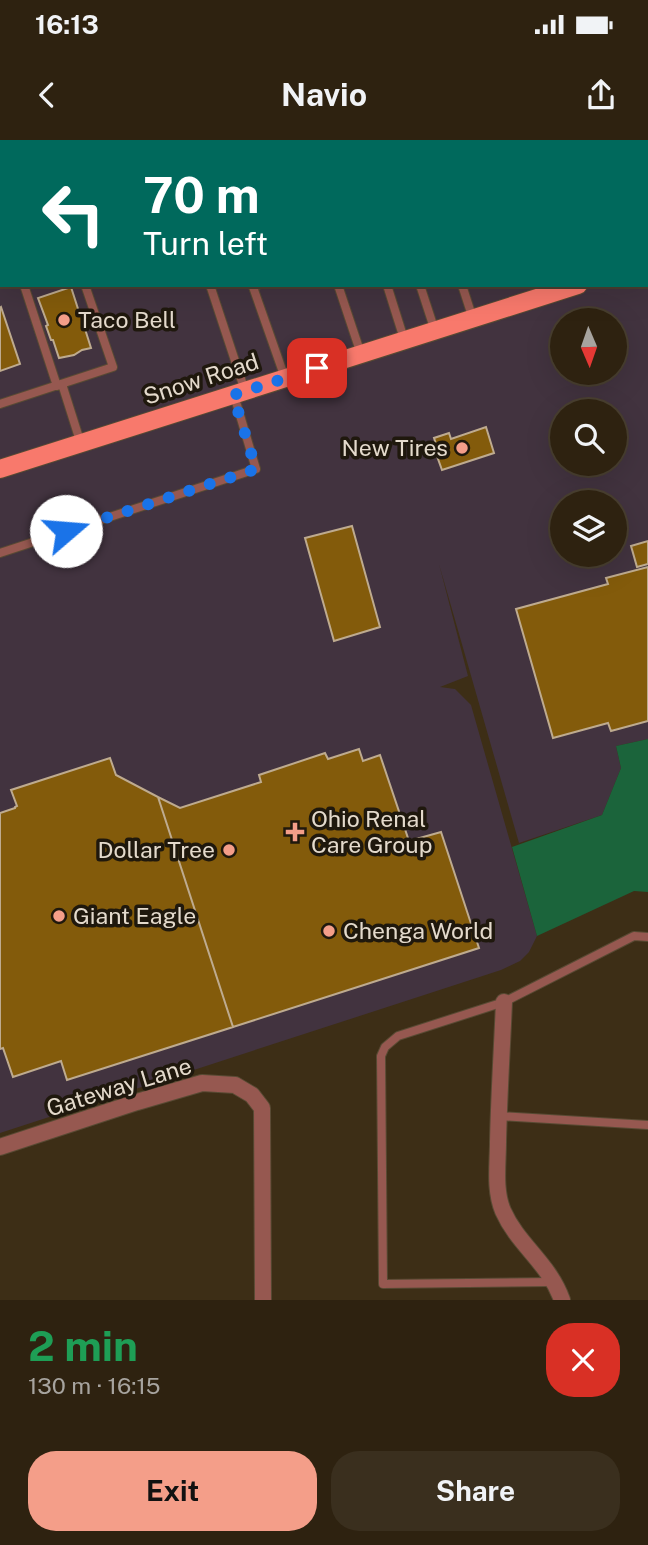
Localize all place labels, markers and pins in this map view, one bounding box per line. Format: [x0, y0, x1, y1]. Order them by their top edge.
place label: Taco Bell [78, 306, 176, 333]
marker: Taco Bell [56, 312, 72, 328]
pin [287, 338, 347, 398]
place label: New Tires [342, 434, 448, 461]
marker: New Tires [454, 440, 470, 456]
place label: Ohio Renal Care Group [311, 805, 433, 858]
marker: Ohio Renal Care Group [285, 822, 305, 842]
place label: Dollar Tree [98, 836, 215, 863]
marker: Dollar Tree [221, 842, 237, 858]
place label: Giant Eagle [73, 902, 196, 929]
marker: Giant Eagle [51, 908, 67, 924]
place label: Chenga World [343, 917, 493, 944]
marker: Chenga World [321, 923, 337, 939]

